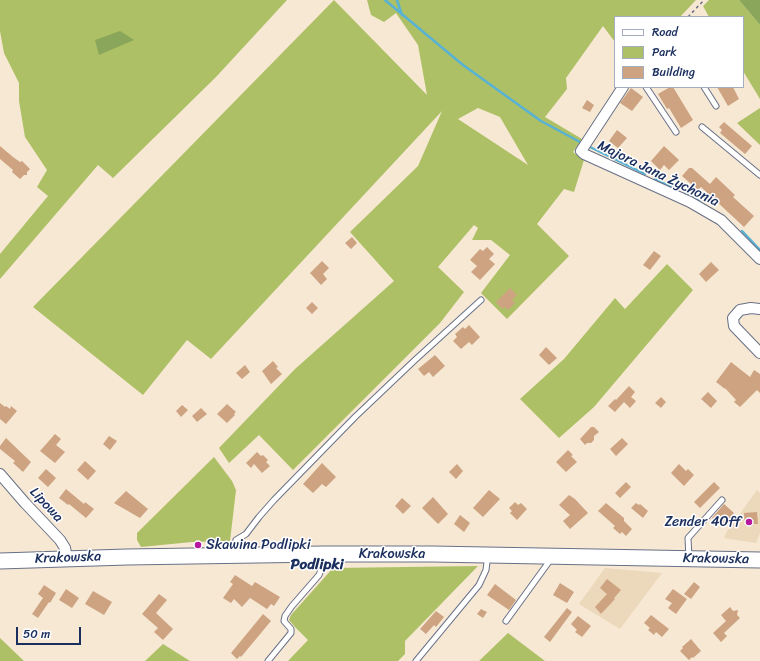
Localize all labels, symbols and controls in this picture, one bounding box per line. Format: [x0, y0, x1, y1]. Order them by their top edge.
legend [614, 16, 744, 88]
text: Road [652, 21, 678, 43]
text: Park [652, 41, 677, 63]
text: Building [652, 61, 695, 83]
street label: Majora Jana Żychonia [595, 137, 721, 211]
street label: Lipowa [26, 484, 66, 526]
place label: Zender 4Off [664, 514, 741, 530]
marker: Zender 4Off [744, 517, 754, 527]
place label: Skawina Podlipki [206, 537, 311, 553]
marker: Skawina Podlipki [193, 540, 203, 550]
street label: Krakowska [359, 546, 425, 562]
street label: Krakowska [35, 548, 101, 568]
street label: Krakowska [683, 550, 749, 568]
district label: Podlipki [290, 556, 344, 574]
scale bar [18, 619, 83, 645]
text: 50 m [23, 623, 50, 645]

